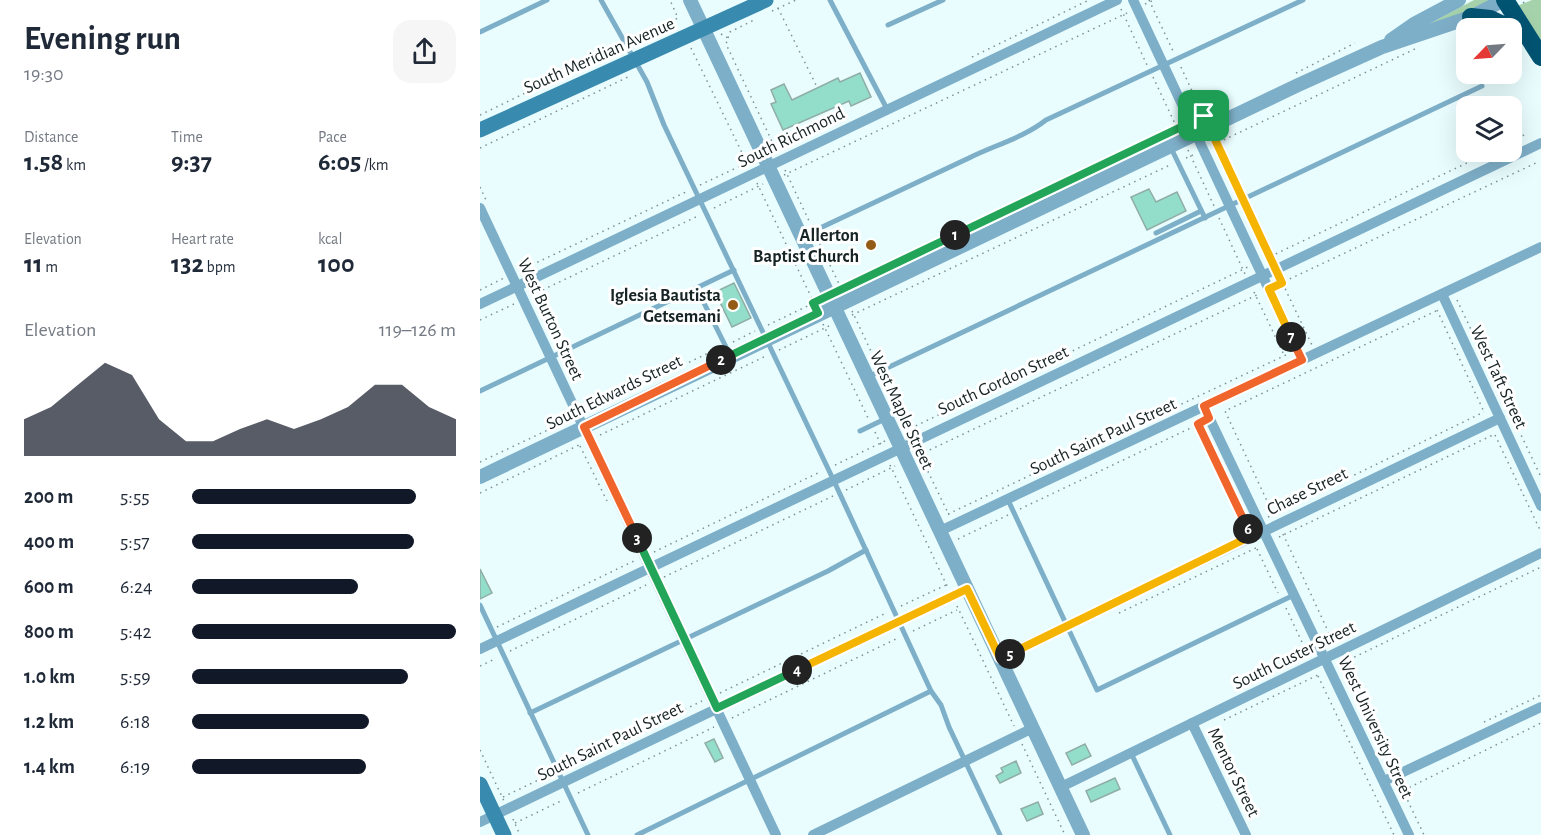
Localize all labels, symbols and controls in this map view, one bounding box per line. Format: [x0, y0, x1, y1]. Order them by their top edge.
street label: South Meridian Avenue [521, 15, 678, 97]
north arrow [1456, 18, 1522, 84]
map controls [1456, 18, 1522, 162]
button: share [393, 20, 456, 83]
text: Evening run [24, 23, 181, 56]
text: 19:30 [24, 64, 64, 84]
pin [1178, 90, 1229, 141]
button: layers [1456, 96, 1522, 162]
icon: arrive [1187, 99, 1220, 132]
street label: South Richmond [735, 104, 848, 171]
text: Distance [24, 129, 78, 145]
text: Time [171, 129, 203, 145]
text: Pace [318, 129, 347, 145]
text: 1.58 [24, 149, 63, 175]
text: 9:37 [171, 149, 212, 175]
text: 6:05 [318, 149, 361, 175]
text: km [63, 157, 86, 173]
text: /km [361, 157, 389, 173]
pin: 1 [940, 220, 970, 250]
place label: Allerton Baptist Church [753, 227, 859, 266]
text: 1 [952, 227, 958, 243]
text: Elevation [24, 231, 82, 247]
text: Heart rate [171, 231, 234, 247]
text: kcal [318, 231, 342, 247]
marker: Allerton Baptist Church [864, 238, 878, 252]
text: 11 [24, 251, 43, 277]
text: 132 [171, 251, 204, 277]
text: 100 [318, 251, 354, 277]
street label: West Burton Street [514, 256, 586, 383]
text: m [43, 259, 58, 275]
text: bpm [204, 259, 235, 275]
place label: Iglesia Bautista Getsemani [610, 287, 721, 326]
marker: Iglesia Bautista Getsemani [726, 298, 740, 312]
text: Elevation [24, 320, 96, 340]
text: 119–126 m [379, 320, 456, 340]
pin: 7 [1276, 322, 1306, 352]
street label: West Taft Street [1466, 323, 1530, 432]
text: 7 [1288, 329, 1294, 345]
street label: South Gordon Street [935, 343, 1072, 419]
pin: 2 [706, 345, 736, 375]
street label: West Maple Street [866, 348, 937, 473]
street label: South Edwards Street [544, 352, 686, 434]
text: 2 [717, 352, 725, 368]
street label: South Saint Paul Street [1027, 395, 1180, 479]
street label: Chase Street [1264, 465, 1351, 519]
text: 200 m [24, 487, 73, 507]
text: 5:55 [120, 487, 150, 507]
pin: 6 [1233, 514, 1263, 544]
text: 6 [1244, 521, 1252, 537]
pin: 3 [622, 523, 652, 553]
text: 3 [634, 530, 640, 546]
text: 400 m [24, 532, 74, 552]
text: 5:57 [120, 532, 150, 552]
text: 600 m [24, 577, 74, 597]
text: 6:24 [120, 577, 153, 597]
street label: South Custer Street [1230, 618, 1359, 693]
text: 800 m [24, 622, 74, 642]
text: 5:42 [120, 622, 152, 642]
pin: 5 [995, 639, 1025, 669]
text: 5 [1007, 646, 1013, 662]
street label: West University Street [1334, 653, 1416, 802]
pin: 4 [782, 655, 812, 685]
text: 4 [793, 662, 801, 678]
text: 1.0 km [24, 667, 75, 687]
text: 5:59 [120, 667, 151, 687]
street label: South Saint Paul Street [535, 699, 686, 785]
text: 1.2 km [24, 712, 74, 732]
text: 6:18 [120, 712, 150, 732]
street label: Mentor Street [1204, 725, 1263, 820]
text: 1.4 km [24, 757, 75, 777]
text: 6:19 [120, 757, 150, 777]

